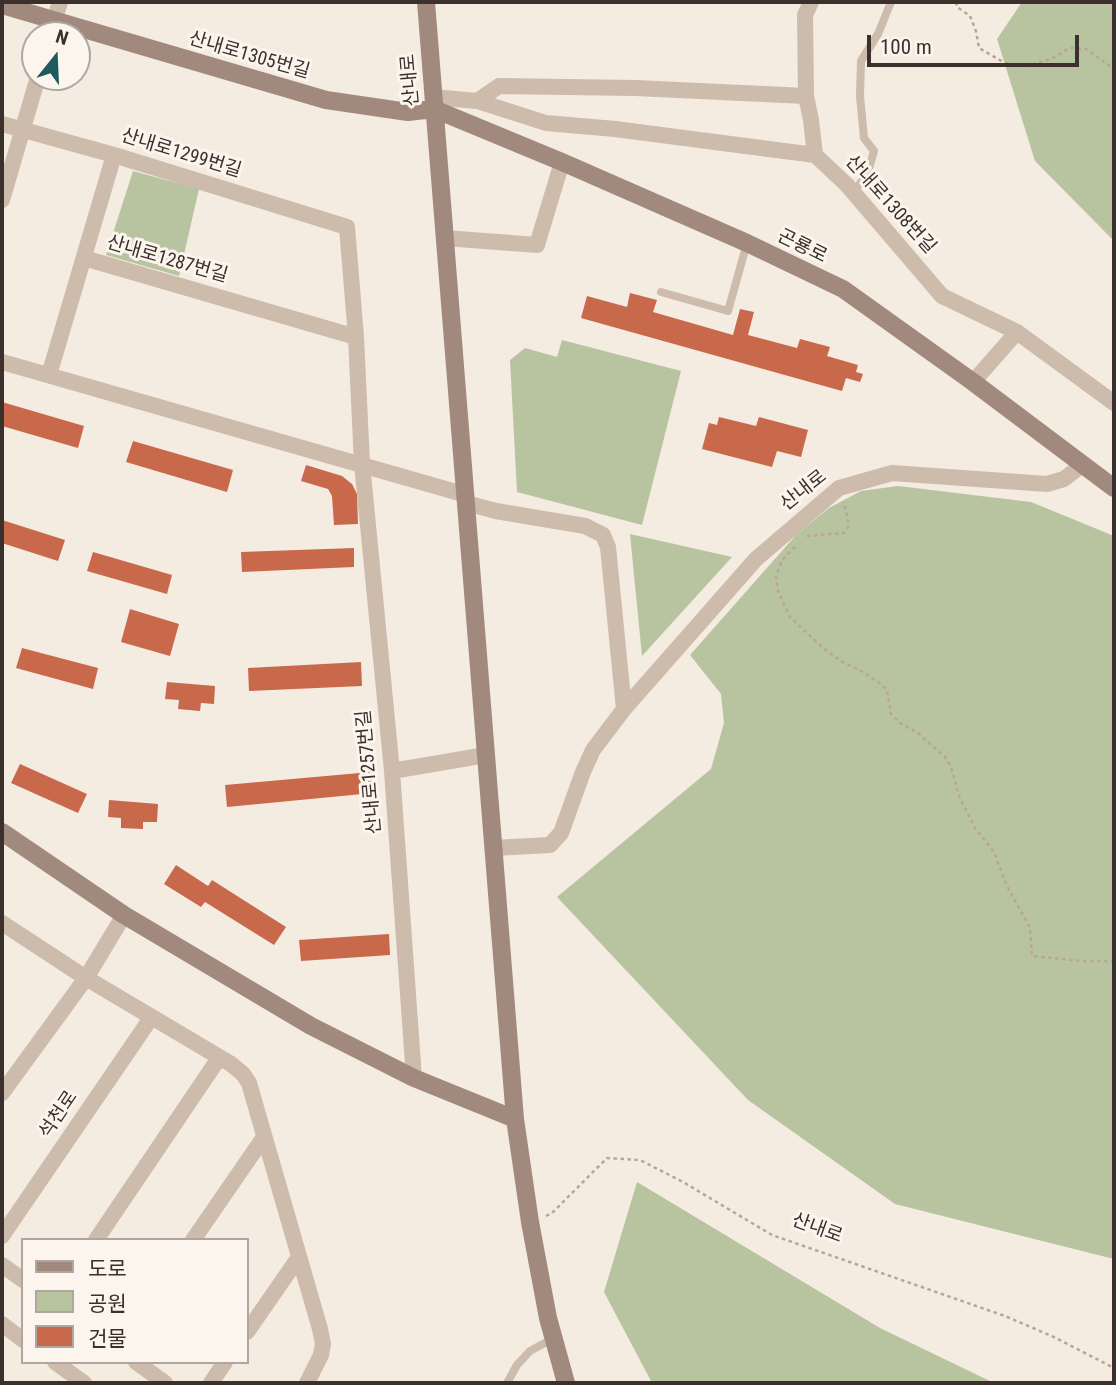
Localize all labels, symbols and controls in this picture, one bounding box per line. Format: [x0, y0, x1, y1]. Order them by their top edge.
north arrow [21, 21, 91, 91]
scale bar [871, 21, 1083, 65]
text: N [53, 25, 71, 50]
street label: 산내로1305번길 [186, 28, 312, 84]
text: 100 m [880, 35, 932, 59]
street label: 산내로 [397, 53, 425, 107]
street label: 산내로1299번길 [118, 125, 244, 183]
street label: 산내로1308번길 [840, 151, 940, 259]
street label: 곤룡로 [773, 225, 831, 269]
street label: 산내로1287번길 [104, 232, 230, 288]
street label: 산내로 [776, 466, 832, 516]
street label: 산내로1257번길 [353, 709, 387, 835]
street label: 석천로 [35, 1087, 83, 1143]
street label: 산내로 [788, 1209, 846, 1249]
legend [21, 1238, 248, 1364]
text: 도로 [88, 1257, 127, 1281]
text: 공원 [88, 1292, 127, 1316]
text: 건물 [88, 1327, 127, 1351]

